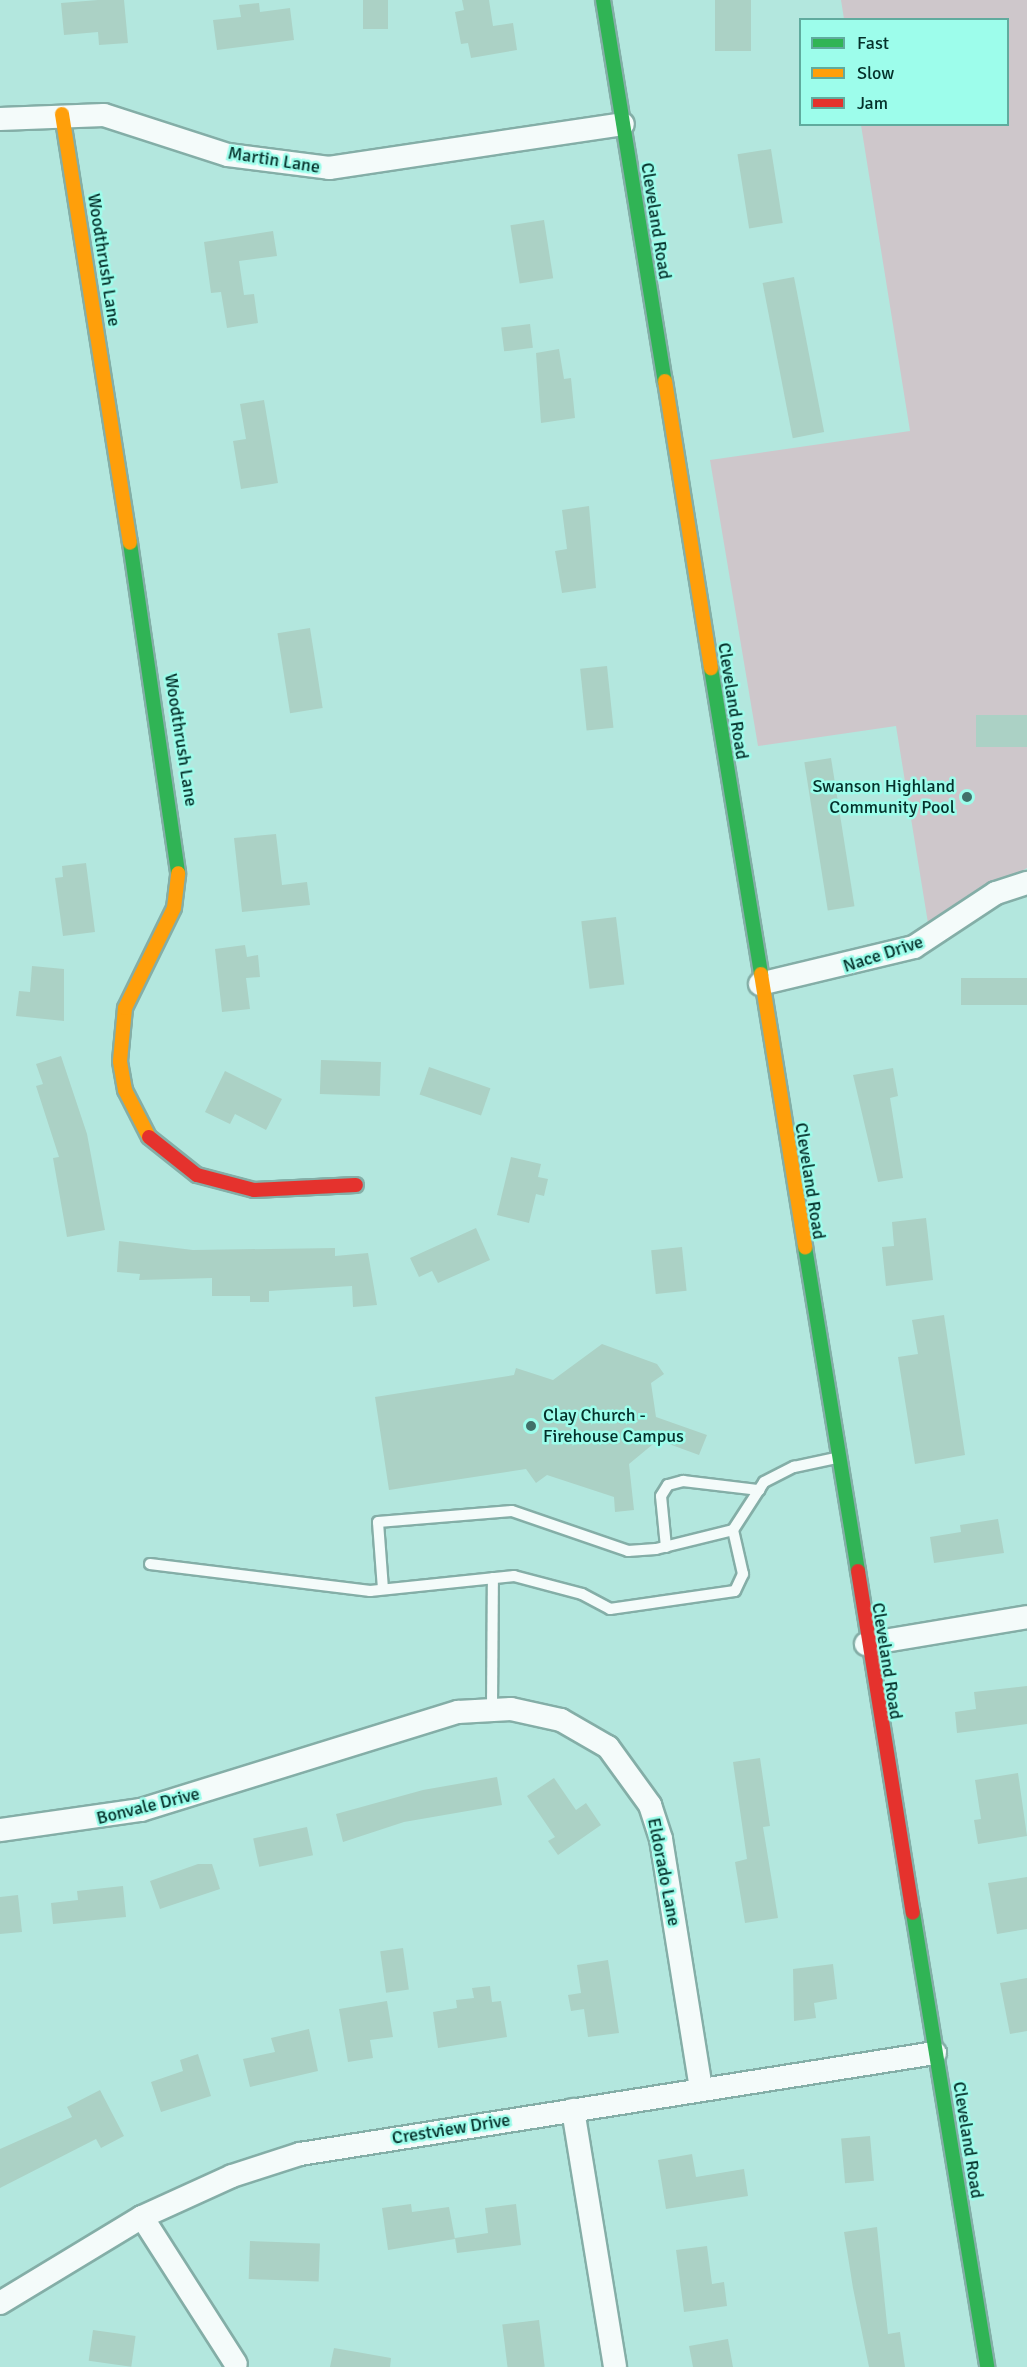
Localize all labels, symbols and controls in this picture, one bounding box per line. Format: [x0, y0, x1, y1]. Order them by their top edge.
legend [799, 18, 1009, 126]
text: Fast [857, 32, 889, 54]
text: Slow [857, 62, 894, 84]
text: Jam [857, 92, 888, 114]
street label: Martin Lane [226, 142, 322, 178]
street label: Cleveland Road [636, 161, 676, 281]
street label: Woodthrush Lane [83, 192, 125, 328]
street label: Cleveland Road [713, 641, 753, 761]
street label: Woodthrush Lane [160, 672, 202, 808]
place label: Swanson Highland Community Pool [812, 776, 955, 818]
marker: Swanson Highland Community Pool [960, 790, 974, 804]
street label: Nace Drive [840, 931, 926, 977]
street label: Cleveland Road [790, 1121, 830, 1241]
place label: Clay Church - Firehouse Campus [543, 1405, 684, 1448]
marker: Clay Church - Firehouse Campus [524, 1419, 538, 1433]
street label: Cleveland Road [867, 1601, 907, 1721]
street label: Bonvale Drive [94, 1783, 202, 1829]
street label: Eldorado Lane [643, 1816, 685, 1928]
street label: Cleveland Road [948, 2080, 988, 2200]
street label: Crestview Drive [390, 2109, 512, 2149]

